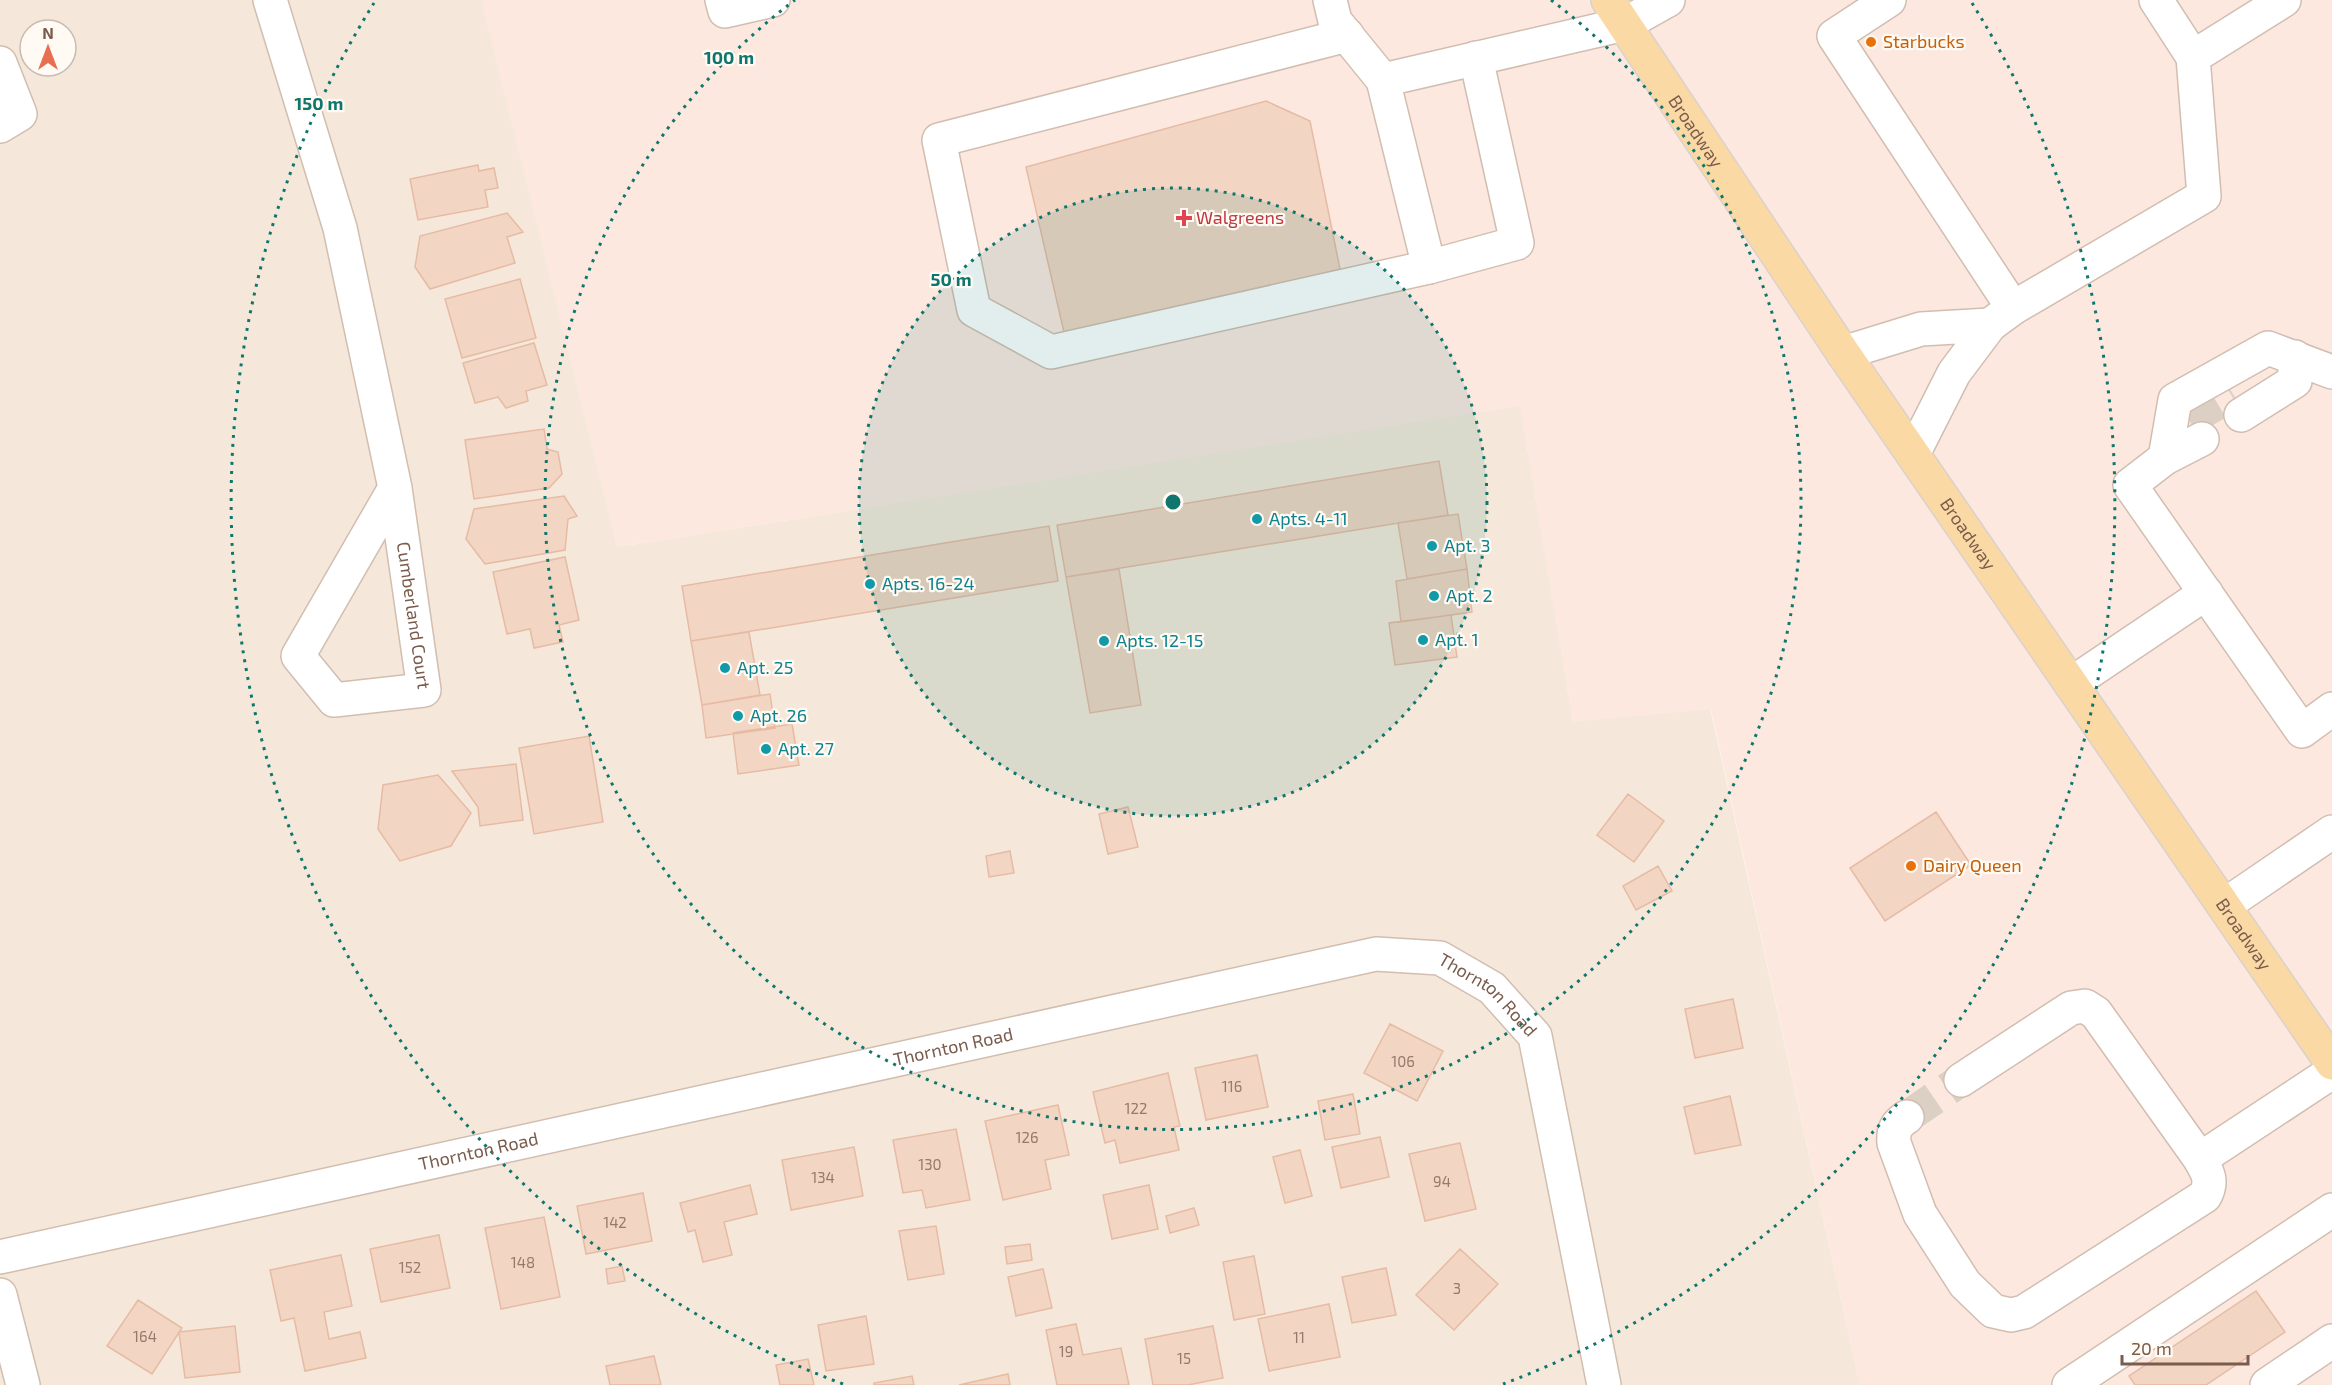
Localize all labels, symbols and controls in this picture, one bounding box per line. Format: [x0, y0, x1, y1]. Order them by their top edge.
north arrow [18, 18, 78, 78]
text: N [42, 23, 54, 42]
place label: Starbucks [1883, 30, 1965, 52]
marker: Starbucks [1864, 35, 1878, 49]
text: 100 m [704, 46, 754, 68]
street label: Broadway [1664, 90, 1729, 172]
text: 150 m [295, 92, 343, 114]
place label: Walgreens [1196, 206, 1284, 228]
marker: Walgreens [1177, 211, 1191, 225]
text: 50 m [930, 268, 972, 290]
centre of rings [1163, 492, 1183, 512]
street label: Broadway [1936, 493, 2001, 574]
place label: Apts. 4-11 [1269, 507, 1348, 529]
marker: Apts. 4-11 [1250, 512, 1264, 526]
place label: Apt. 3 [1444, 534, 1491, 556]
marker: Apt. 3 [1425, 539, 1439, 553]
street label: Cumberland Court [393, 540, 436, 690]
place label: Apts. 16-24 [882, 572, 974, 594]
marker: Apts. 16-24 [863, 577, 877, 591]
place label: Apt. 2 [1446, 584, 1493, 606]
marker: Apt. 2 [1427, 589, 1441, 603]
place label: Apt. 1 [1435, 628, 1479, 650]
place label: Apts. 12-15 [1116, 629, 1203, 651]
marker: Apt. 1 [1416, 633, 1430, 647]
marker: Apts. 12-15 [1097, 634, 1111, 648]
place label: Apt. 25 [737, 656, 793, 678]
marker: Apt. 25 [718, 661, 732, 675]
place label: Apt. 26 [750, 704, 807, 726]
marker: Apt. 26 [731, 709, 745, 723]
place label: Apt. 27 [778, 737, 834, 759]
marker: Apt. 27 [759, 742, 773, 756]
place label: Dairy Queen [1923, 854, 2022, 876]
marker: Dairy Queen [1904, 859, 1918, 873]
street label: Broadway [2212, 893, 2277, 975]
street label: Thornton Road [1435, 948, 1542, 1041]
street label: Thornton Road [891, 1022, 1015, 1070]
house number: 106 [1391, 1052, 1415, 1070]
house number: 116 [1222, 1077, 1242, 1095]
house number: 122 [1125, 1099, 1147, 1117]
street label: Thornton Road [416, 1127, 540, 1175]
house number: 126 [1016, 1128, 1038, 1146]
house number: 130 [918, 1155, 942, 1173]
house number: 134 [811, 1168, 835, 1186]
house number: 94 [1433, 1172, 1451, 1190]
house number: 142 [603, 1213, 627, 1231]
house number: 148 [511, 1253, 535, 1271]
house number: 152 [399, 1258, 421, 1276]
house number: 3 [1453, 1279, 1461, 1297]
house number: 164 [133, 1327, 157, 1345]
house number: 11 [1293, 1328, 1305, 1346]
scale bar [2122, 1328, 2248, 1366]
text: 20 m [2131, 1337, 2172, 1359]
house number: 19 [1059, 1342, 1073, 1360]
house number: 15 [1177, 1349, 1191, 1367]

